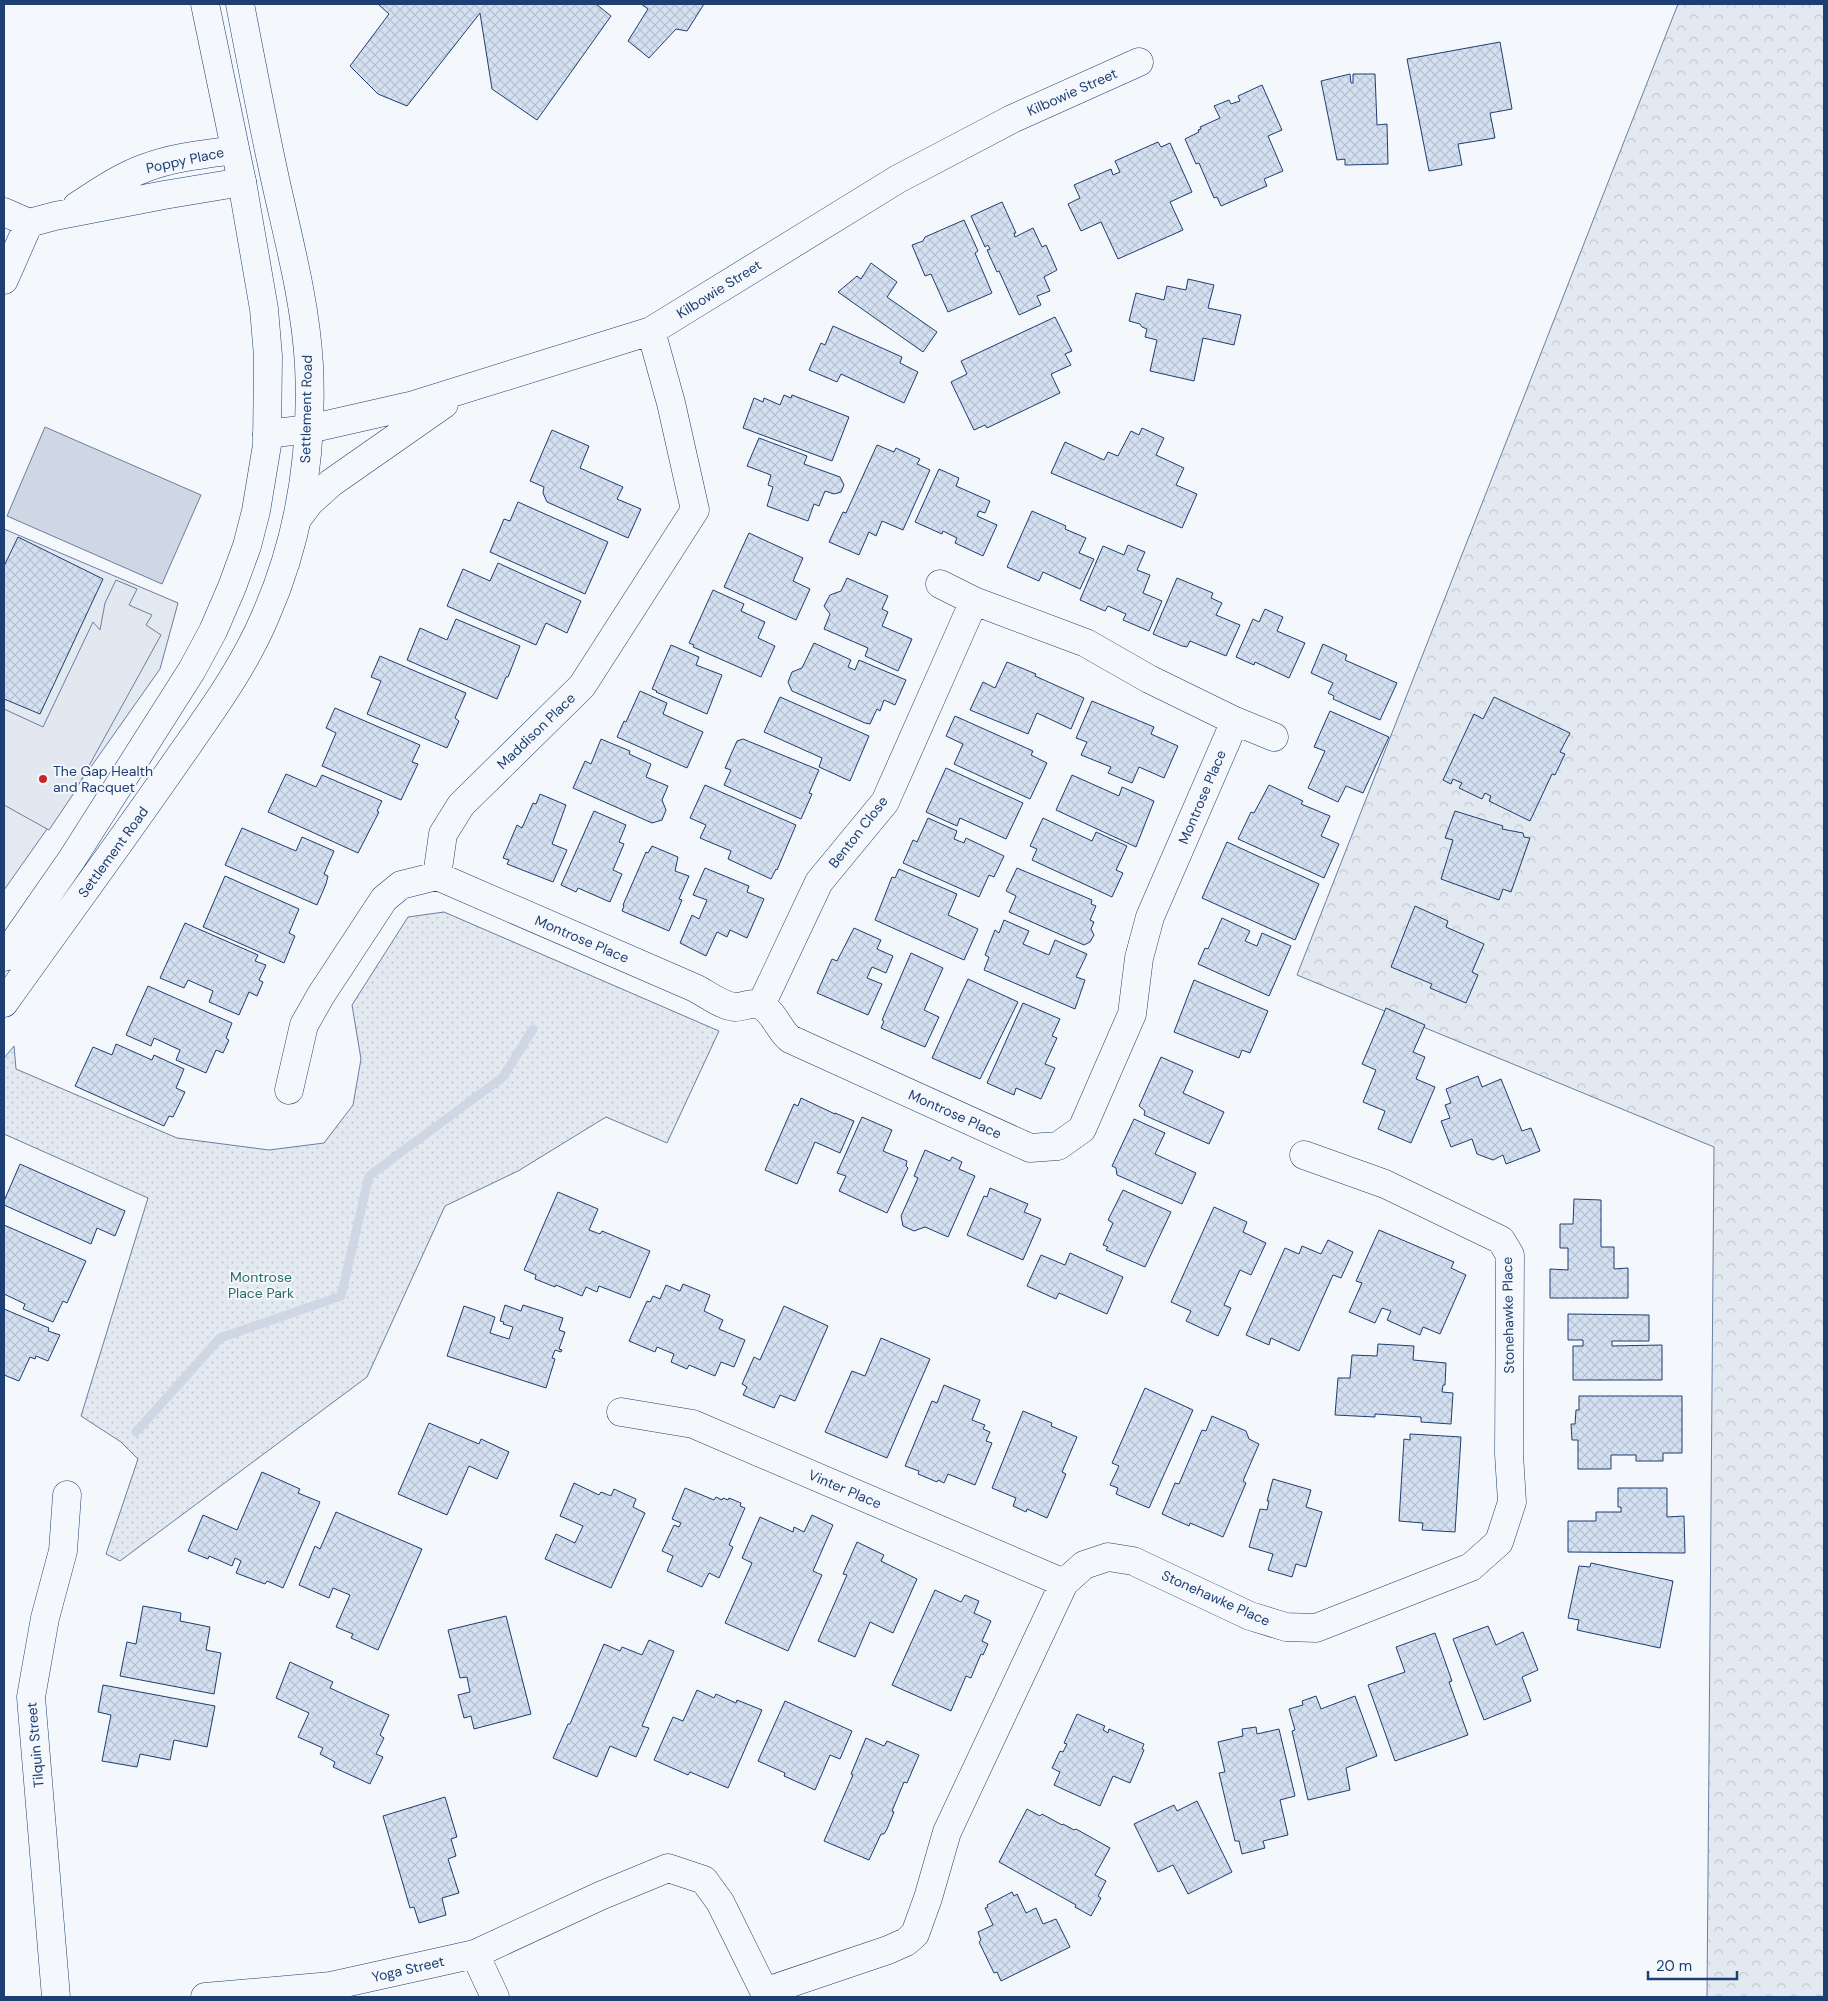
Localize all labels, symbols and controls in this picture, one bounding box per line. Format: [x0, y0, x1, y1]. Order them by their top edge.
street label: Kilbowie Street [1024, 64, 1120, 120]
street label: Poppy Place [144, 143, 226, 177]
street label: Kilbowie Street [673, 256, 765, 322]
street label: Settlement Road [296, 355, 316, 463]
street label: Maddison Place [493, 689, 579, 773]
street label: Montrose Place [1174, 747, 1230, 847]
place label: The Gap Health and Racquet [53, 762, 153, 796]
marker: The Gap Health and Racquet [37, 773, 49, 785]
street label: Benton Close [824, 792, 892, 872]
street label: Settlement Road [74, 803, 152, 901]
street label: Montrose Place [532, 911, 632, 967]
street label: Montrose Place [906, 1085, 1005, 1143]
street label: Stonehawke Place [1498, 1256, 1518, 1374]
park label: Montrose Place Park [228, 1268, 294, 1302]
street label: Vinter Place [806, 1466, 884, 1512]
street label: Stonehawke Place [1159, 1566, 1273, 1630]
street label: Tilquin Street [22, 1701, 48, 1789]
scale bar [1648, 1948, 1737, 1980]
street label: Yoga Street [370, 1952, 446, 1986]
text: 20 m [1656, 1956, 1692, 1976]

